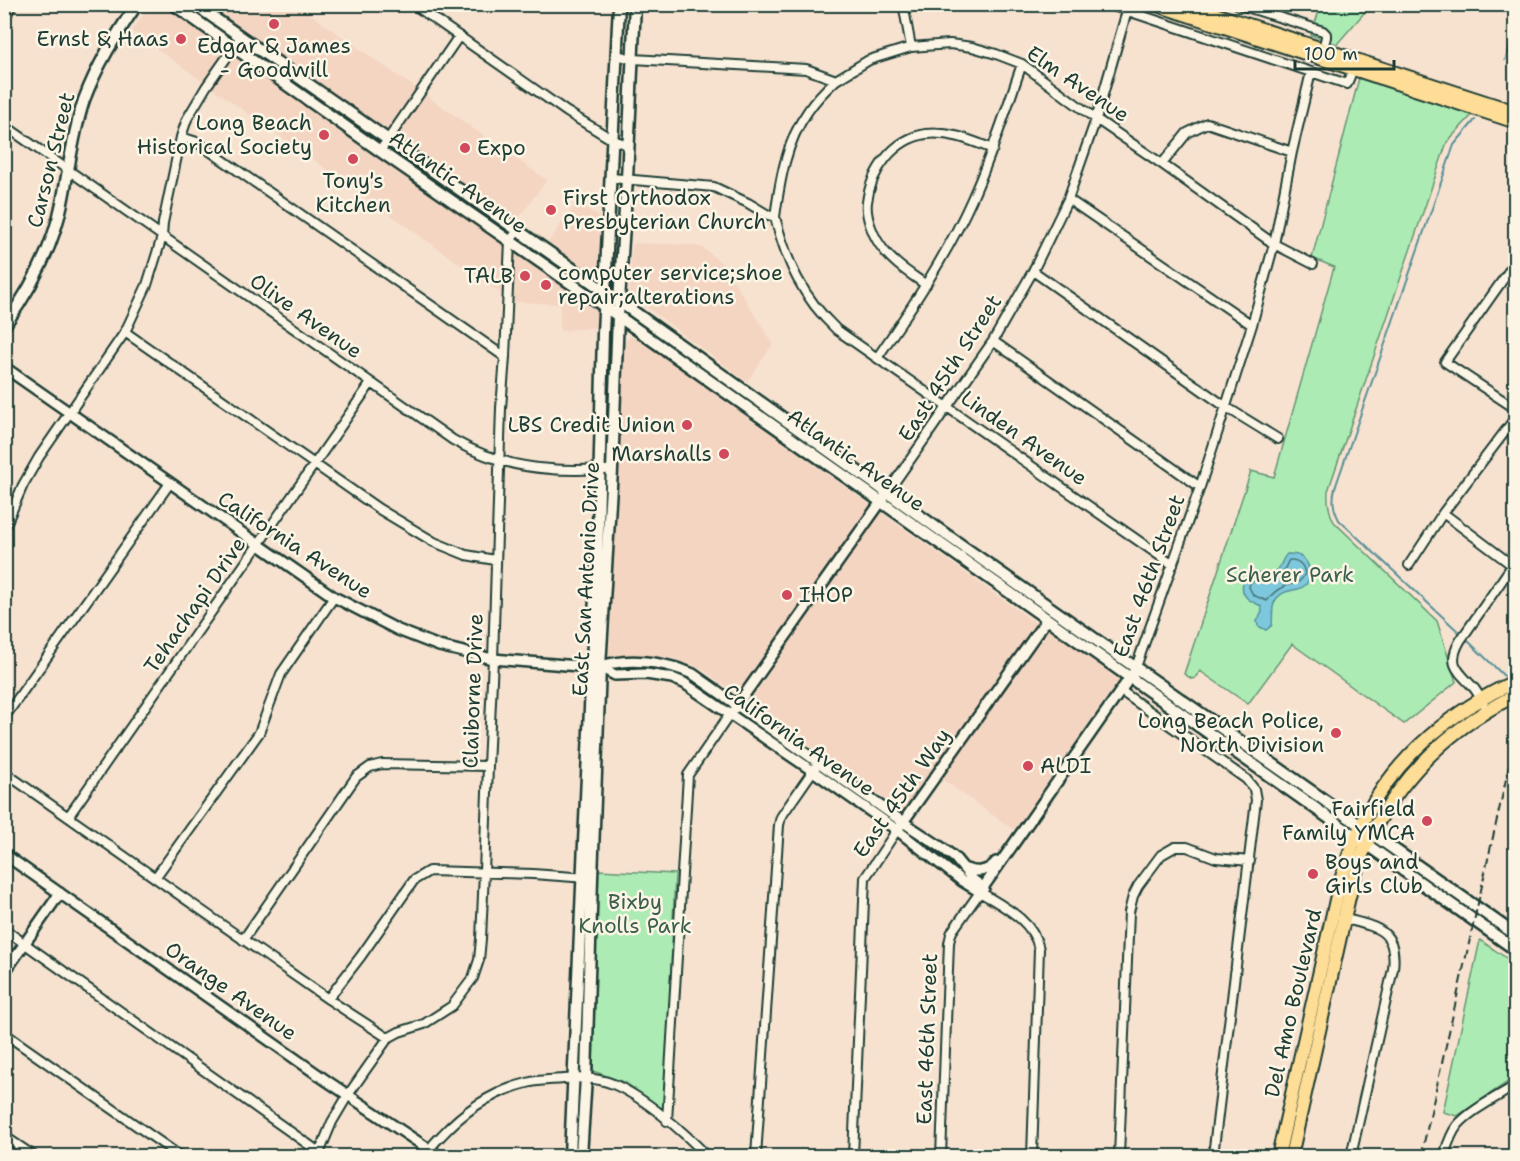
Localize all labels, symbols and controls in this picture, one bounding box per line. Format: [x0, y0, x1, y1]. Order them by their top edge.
marker: Edgar & James - Goodwill [267, 17, 281, 31]
place label: Ernst & Haas [37, 25, 169, 53]
marker: Ernst & Haas [174, 32, 188, 46]
place label: Edgar & James - Goodwill [197, 32, 351, 84]
scale bar [1295, 33, 1394, 71]
street label: Elm Avenue [1021, 39, 1135, 129]
text: 100 m [1304, 42, 1358, 66]
street label: Carson Street [21, 89, 81, 231]
place label: Long Beach Historical Society [137, 109, 312, 161]
street label: Atlantic Avenue [384, 124, 532, 240]
marker: Long Beach Historical Society [317, 128, 331, 142]
place label: Expo [477, 134, 526, 162]
marker: Expo [458, 141, 472, 155]
marker: Tony's Kitchen [346, 152, 360, 166]
place label: Tony's Kitchen [315, 167, 391, 219]
place label: First Orthodox Presbyterian Church [563, 184, 767, 236]
marker: First Orthodox Presbyterian Church [544, 203, 558, 217]
place label: computer service;shoe repair;alterations [558, 259, 783, 311]
place label: TALB [464, 262, 513, 290]
street label: Olive Avenue [244, 267, 368, 365]
marker: TALB [518, 269, 532, 283]
marker: computer service;shoe repair;alterations [539, 278, 553, 292]
street label: East 45th Street [892, 289, 1008, 447]
street label: Linden Avenue [955, 384, 1093, 492]
street label: Atlantic Avenue [782, 402, 930, 518]
place label: LBS Credit Union [508, 411, 675, 439]
marker: LBS Credit Union [680, 418, 694, 432]
place label: Marshalls [611, 440, 712, 468]
marker: Marshalls [717, 447, 731, 461]
street label: East San Antonio Drive [566, 461, 606, 697]
street label: California Avenue [212, 485, 378, 605]
street label: East 46th Street [1107, 491, 1191, 661]
street label: Tehachapi Drive [138, 531, 252, 679]
park label: Scherer Park [1226, 561, 1354, 589]
place label: IHOP [799, 581, 853, 609]
marker: IHOP [780, 588, 794, 602]
street label: Claiborne Drive [456, 613, 490, 769]
street label: California Avenue [718, 677, 880, 803]
place label: Long Beach Police, North Division [1138, 707, 1324, 759]
street label: East 45th Way [847, 723, 957, 863]
marker: Long Beach Police, North Division [1329, 726, 1343, 740]
place label: ALDI [1040, 752, 1091, 780]
marker: ALDI [1021, 759, 1035, 773]
place label: Fairfield Family YMCA [1282, 795, 1415, 847]
marker: Fairfield Family YMCA [1420, 814, 1434, 828]
place label: Boys and Girls Club [1325, 848, 1423, 900]
marker: Boys and Girls Club [1306, 867, 1320, 881]
park label: Bixby Knolls Park [578, 888, 692, 940]
street label: Del Amo Boulevard [1258, 906, 1328, 1100]
street label: Orange Avenue [159, 935, 303, 1047]
street label: East 46th Street [910, 953, 944, 1125]

